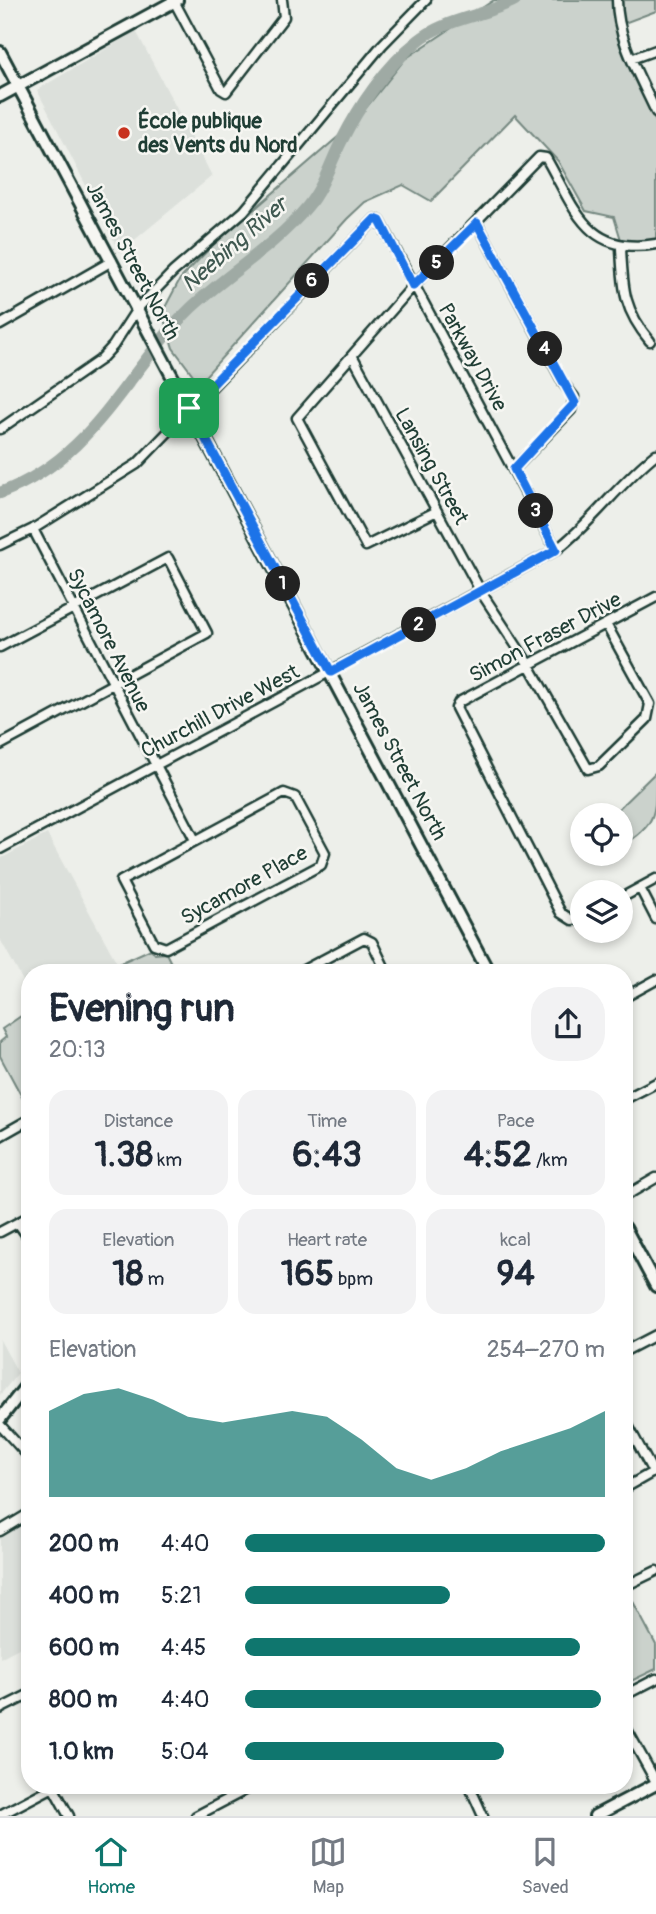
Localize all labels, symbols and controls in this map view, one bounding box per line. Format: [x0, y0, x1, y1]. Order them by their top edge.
place label: École publique des Vents du Nord [138, 107, 298, 159]
marker: École publique des Vents du Nord [116, 125, 132, 141]
street label: James Street North [79, 177, 186, 345]
water label: Neebing River [175, 189, 295, 298]
pin: 5 [420, 246, 454, 280]
text: 5 [431, 250, 442, 274]
pin: 6 [294, 264, 330, 298]
text: 6 [306, 268, 317, 292]
street label: Parkway Drive [432, 299, 514, 416]
pin: 4 [528, 332, 562, 366]
text: 4 [539, 336, 550, 360]
pin [159, 378, 219, 438]
icon: arrive [170, 389, 208, 427]
street label: Lansing Street [388, 403, 475, 530]
pin: 3 [518, 494, 554, 528]
text: 3 [530, 498, 541, 522]
street label: Sycamore Avenue [61, 564, 157, 717]
pin: 1 [266, 566, 300, 602]
text: 1 [279, 571, 286, 595]
street label: Simon Fraser Drive [465, 586, 626, 689]
pin: 2 [402, 608, 436, 642]
text: 2 [413, 612, 424, 636]
street label: Churchill Drive West [136, 658, 304, 765]
street label: James Street North [346, 677, 453, 845]
map controls [570, 803, 633, 943]
button: locate [570, 803, 633, 866]
street label: Sycamore Place [176, 839, 313, 931]
button: layers [570, 880, 633, 943]
text: Evening run [49, 985, 235, 1033]
button: share [531, 987, 605, 1061]
text: 20:13 [49, 1035, 106, 1064]
text: Distance [104, 1109, 173, 1133]
text: Time [307, 1109, 347, 1133]
text: Pace [497, 1109, 534, 1133]
text: 1.38 [95, 1133, 153, 1177]
text: 6:43 [292, 1133, 362, 1177]
text: 4:52 [464, 1133, 532, 1177]
text: km [153, 1148, 182, 1172]
text: /km [532, 1148, 568, 1172]
text: Elevation [102, 1228, 175, 1252]
text: Heart rate [287, 1228, 367, 1252]
text: kcal [500, 1228, 531, 1252]
text: 18 [112, 1252, 143, 1296]
text: 165 [281, 1252, 334, 1296]
text: 94 [497, 1252, 535, 1296]
text: m [143, 1267, 164, 1291]
text: bpm [334, 1267, 373, 1291]
text: Elevation [49, 1335, 137, 1364]
text: 254–270 m [487, 1335, 605, 1364]
text: 200 m [49, 1529, 119, 1558]
text: 4:40 [161, 1529, 210, 1558]
text: 400 m [49, 1581, 119, 1610]
text: 5:21 [161, 1581, 201, 1610]
text: 600 m [49, 1633, 119, 1662]
text: 4:45 [161, 1633, 206, 1662]
text: 800 m [49, 1685, 117, 1714]
text: 4:40 [161, 1685, 210, 1714]
text: 1.0 km [49, 1737, 114, 1766]
text: 5:04 [161, 1737, 209, 1766]
tab: Home [87, 1833, 135, 1899]
tab: Map [309, 1833, 347, 1899]
tab: Saved [522, 1833, 569, 1899]

